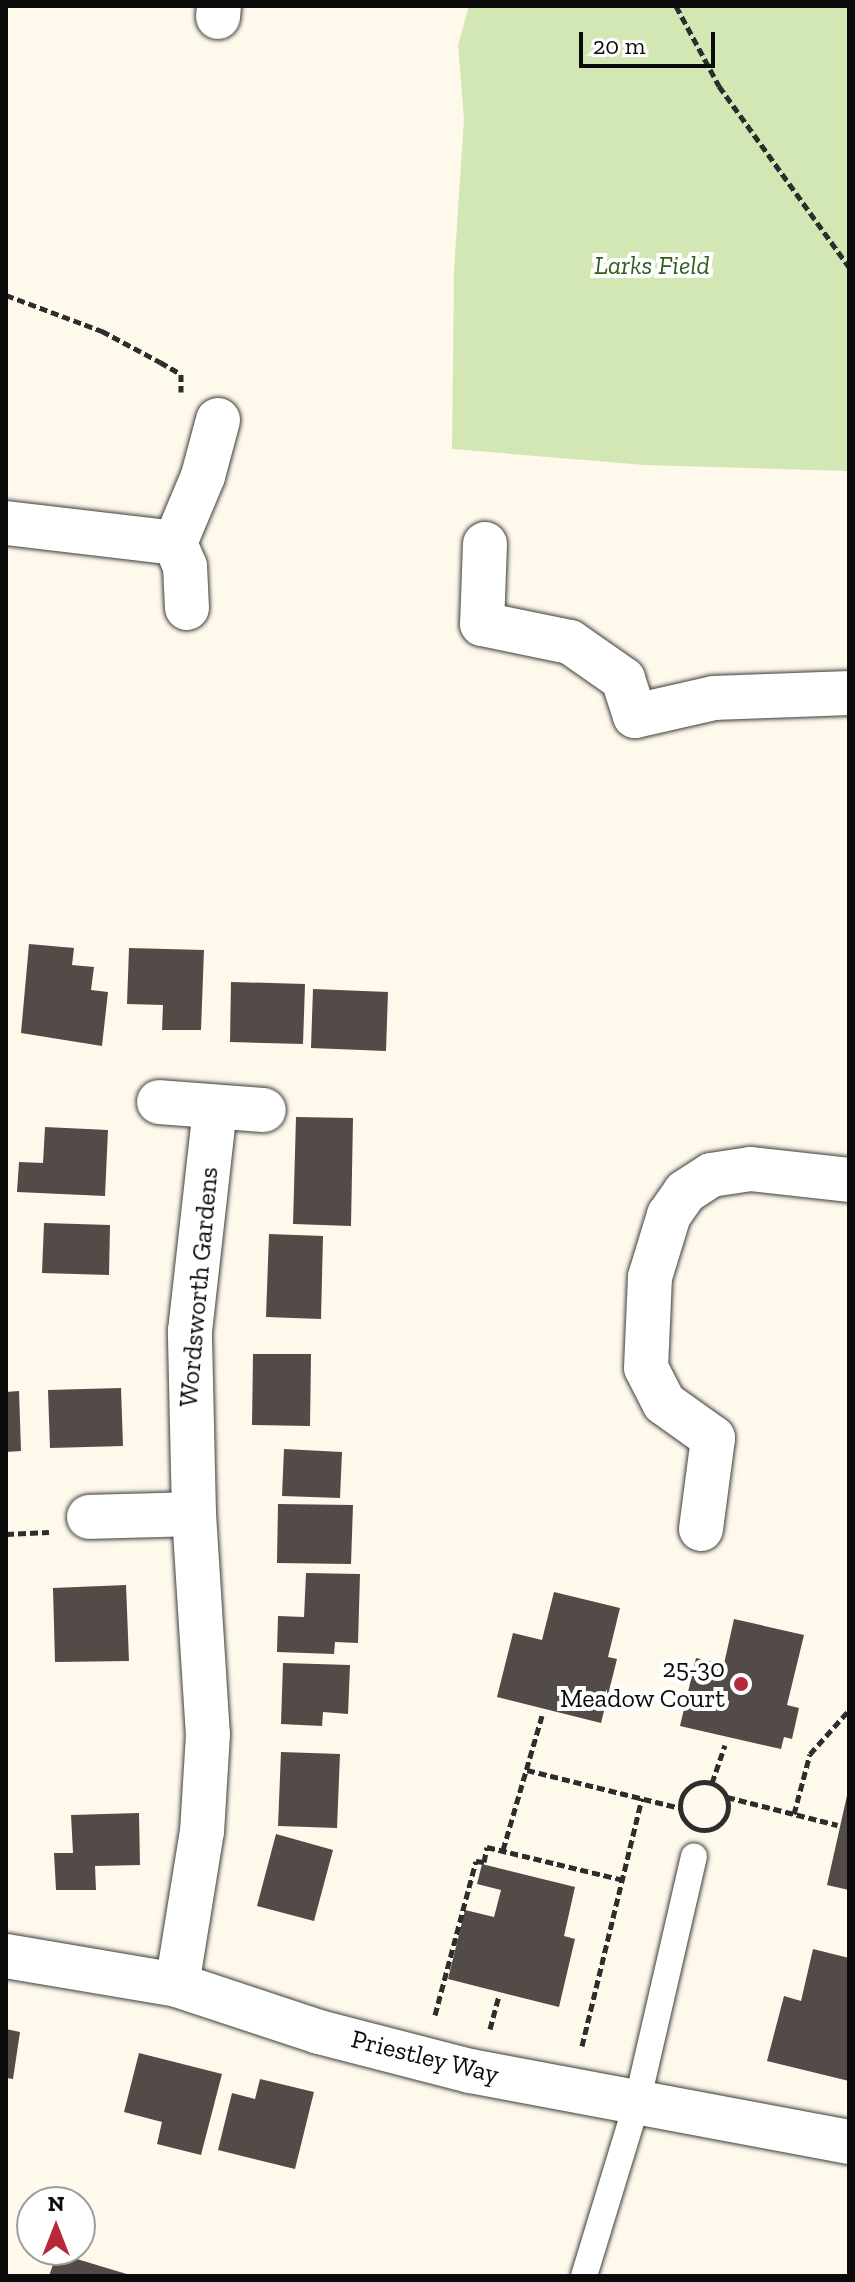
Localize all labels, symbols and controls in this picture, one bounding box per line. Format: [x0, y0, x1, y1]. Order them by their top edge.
scale bar [583, 16, 719, 66]
text: 20 m [593, 31, 645, 60]
park label: Larks Field [594, 250, 710, 282]
street label: Wordsworth Gardens [173, 1165, 225, 1409]
place label: 25-30 Meadow Court [559, 1653, 725, 1714]
marker: 25-30 Meadow Court [732, 1675, 750, 1693]
street label: Priestley Way [347, 2023, 503, 2091]
north arrow [16, 2186, 96, 2266]
text: N [48, 2190, 64, 2217]

